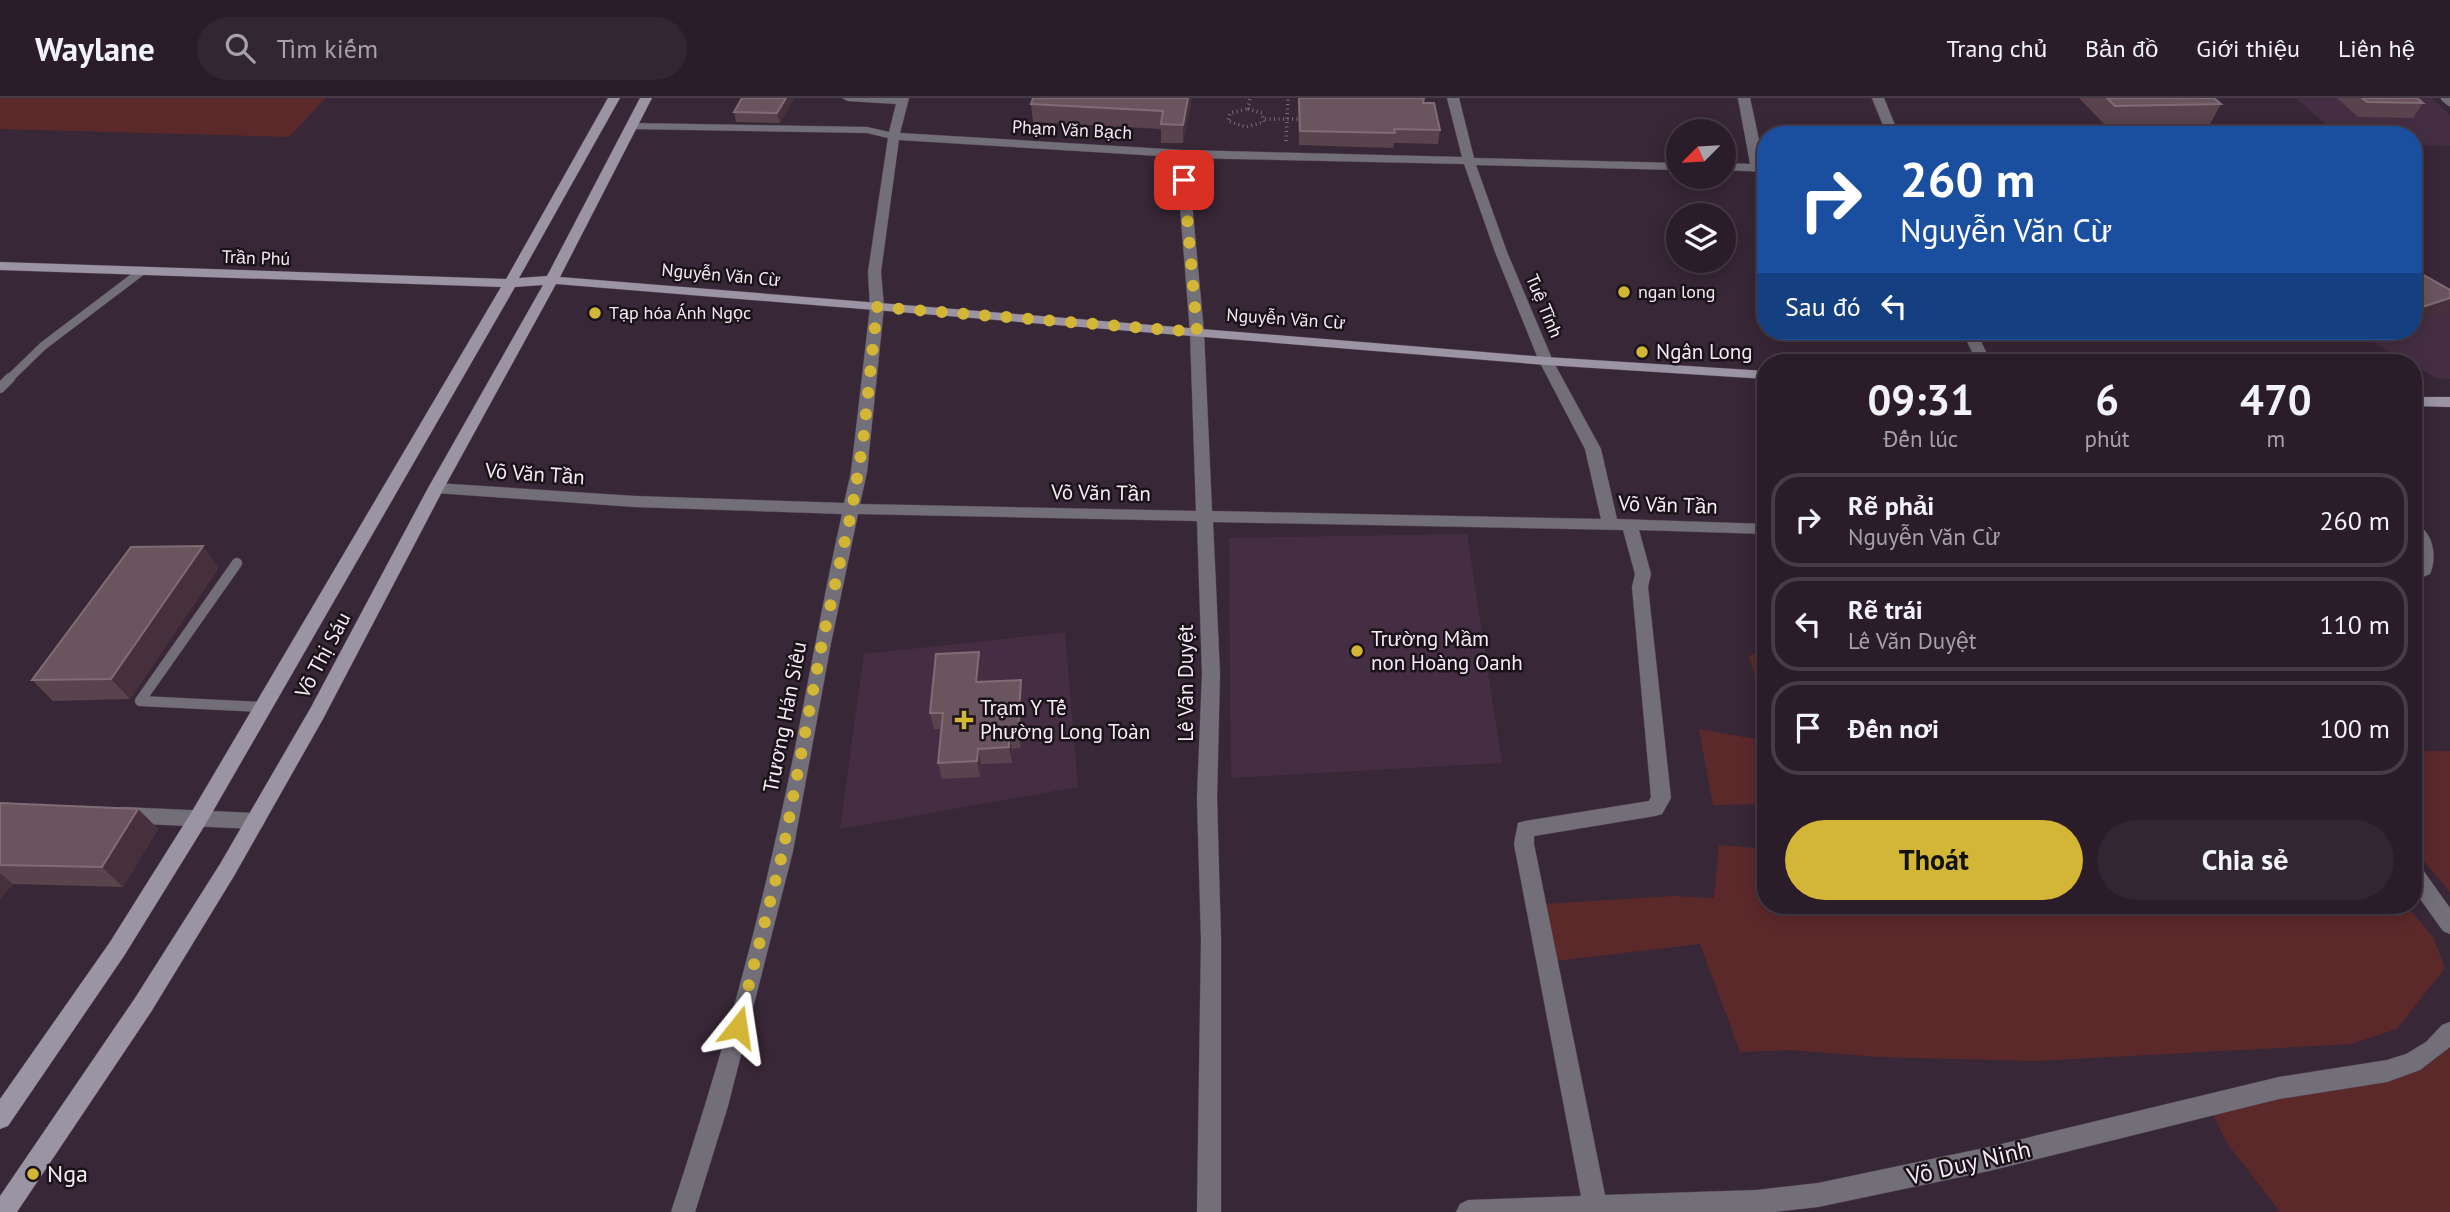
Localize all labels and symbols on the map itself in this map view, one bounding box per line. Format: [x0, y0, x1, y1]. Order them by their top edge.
street label: Phạm Văn Bạch [1011, 115, 1133, 144]
north arrow [1666, 119, 1736, 189]
pin [1154, 150, 1214, 210]
street label: Trần Phú [221, 245, 291, 270]
street label: Nguyễn Văn Cừ [661, 258, 781, 291]
street label: Tuệ Tĩnh [1521, 271, 1568, 341]
place label: ngan long [1638, 280, 1716, 303]
marker: ngan long [1616, 284, 1632, 300]
place label: Tạp hóa Ánh Ngọc [609, 301, 751, 324]
street label: Nguyễn Văn Cừ [1226, 303, 1346, 334]
marker: Tạp hóa Ánh Ngọc [587, 305, 603, 321]
place label: Ngân Long [1656, 338, 1753, 365]
marker: Ngân Long [1634, 344, 1650, 360]
street label: Võ Văn Tần [483, 456, 586, 490]
street label: Võ Văn Tần [1050, 478, 1151, 507]
street label: Võ Văn Tần [1617, 489, 1718, 520]
street label: Võ Thị Sáu [288, 607, 356, 703]
street label: Lê Văn Duyệt [1172, 624, 1199, 742]
place label: Trường Mầm non Hoàng Oanh [1371, 625, 1523, 676]
street label: Trương Hán Siêu [757, 639, 812, 795]
marker: Trường Mầm non Hoàng Oanh [1349, 643, 1365, 659]
place label: Trạm Y Tế Phường Long Toàn [980, 694, 1150, 745]
marker: Trạm Y Tế Phường Long Toàn [954, 710, 974, 730]
position arrow [701, 990, 775, 1064]
street label: Võ Duy Ninh [1903, 1133, 2034, 1192]
place label: Nga [47, 1158, 88, 1189]
marker: Nga [25, 1166, 41, 1182]

